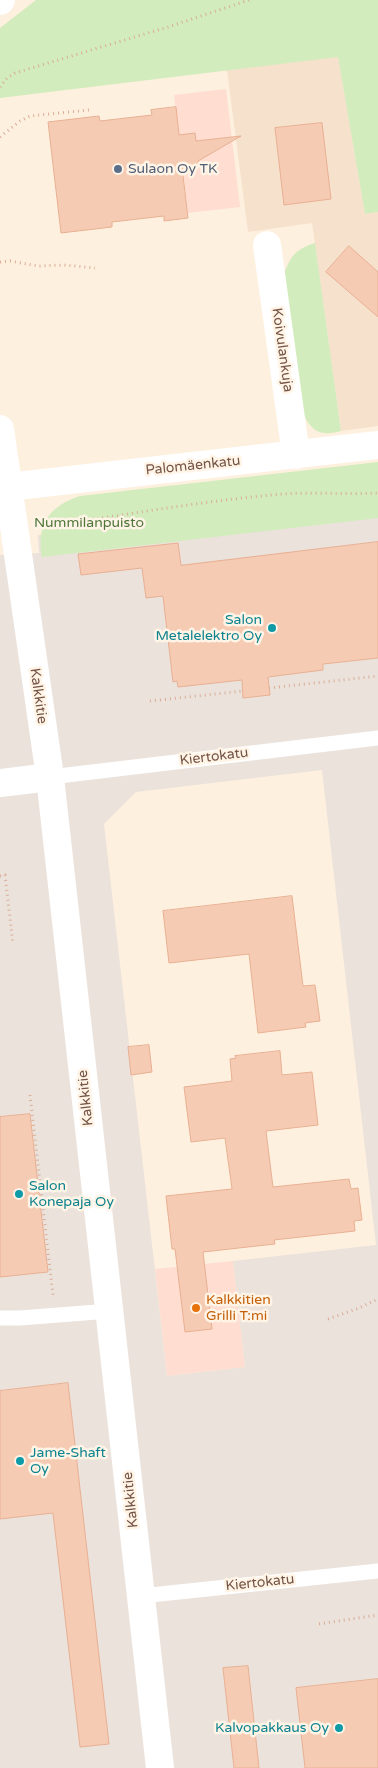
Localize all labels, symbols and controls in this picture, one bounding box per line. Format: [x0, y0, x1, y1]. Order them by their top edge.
place label: Sulaon Oy TK [128, 161, 217, 177]
marker: Sulaon Oy TK [112, 163, 124, 175]
street label: Koivulankuja [268, 307, 296, 393]
street label: Palomäenkatu [145, 453, 241, 479]
park label: Nummilanpuisto [34, 515, 144, 531]
place label: Salon Metalelektro Oy [156, 612, 262, 644]
marker: Salon Metalelektro Oy [266, 622, 278, 634]
street label: Kalkkitie [26, 667, 50, 725]
street label: Kiertokatu [179, 744, 249, 770]
street label: Kalkkitie [75, 1069, 97, 1127]
place label: Salon Konepaja Oy [29, 1178, 114, 1210]
marker: Salon Konepaja Oy [13, 1188, 25, 1200]
place label: Kalkkitien Grilli T:mi [206, 1292, 271, 1324]
marker: Kalkkitien Grilli T:mi [190, 1302, 202, 1314]
place label: Jame-Shaft Oy [30, 1445, 106, 1478]
marker: Jame-Shaft Oy [14, 1455, 26, 1467]
street label: Kalkkitie [120, 1471, 142, 1529]
street label: Kiertokatu [225, 1571, 295, 1595]
place label: Kalvopakkaus Oy [215, 1720, 329, 1736]
marker: Kalvopakkaus Oy [333, 1722, 345, 1734]

